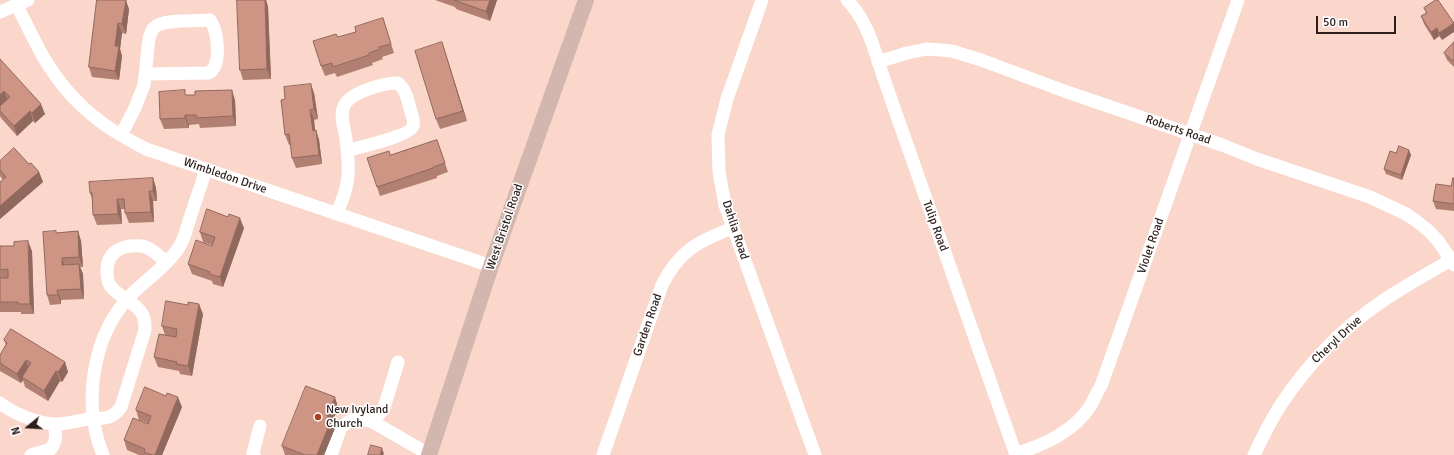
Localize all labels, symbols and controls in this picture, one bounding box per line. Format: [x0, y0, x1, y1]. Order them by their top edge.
scale bar [1318, 8, 1398, 34]
text: 50 m [1323, 15, 1348, 30]
street label: Roberts Road [1143, 112, 1213, 148]
street label: Wimbledon Drive [181, 155, 269, 197]
street label: West Bristol Road [484, 182, 526, 272]
street label: Dahlia Road [719, 199, 751, 261]
street label: Tulip Road [919, 199, 951, 253]
street label: Violet Road [1135, 216, 1167, 276]
street label: Garden Road [631, 292, 665, 358]
street label: Cheryl Drive [1309, 313, 1365, 367]
place label: New Ivyland Church [326, 403, 388, 431]
north arrow [8, 407, 48, 447]
marker: New Ivyland Church [313, 412, 323, 422]
text: N [9, 425, 23, 437]

